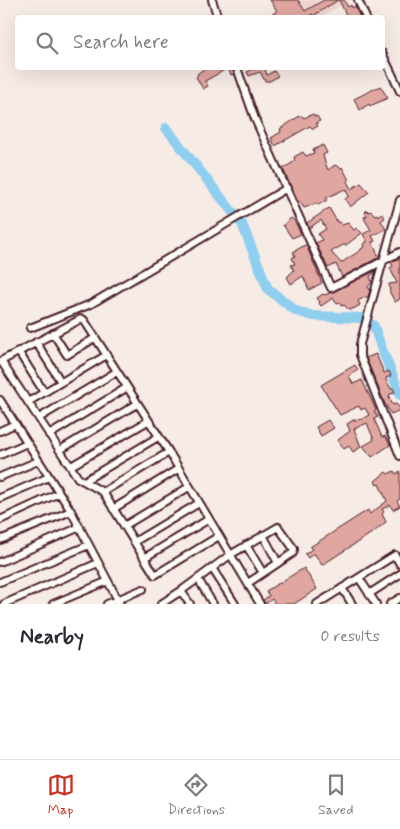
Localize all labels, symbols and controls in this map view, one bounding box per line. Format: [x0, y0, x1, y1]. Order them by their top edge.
search box [15, 15, 385, 70]
icon: search [33, 29, 61, 57]
text: Search here [73, 30, 169, 55]
text: Nearby [20, 623, 84, 651]
text: 0 results [320, 626, 380, 647]
tab: Map [47, 771, 75, 819]
tab: Directions [168, 771, 225, 819]
tab: Saved [318, 771, 353, 819]

